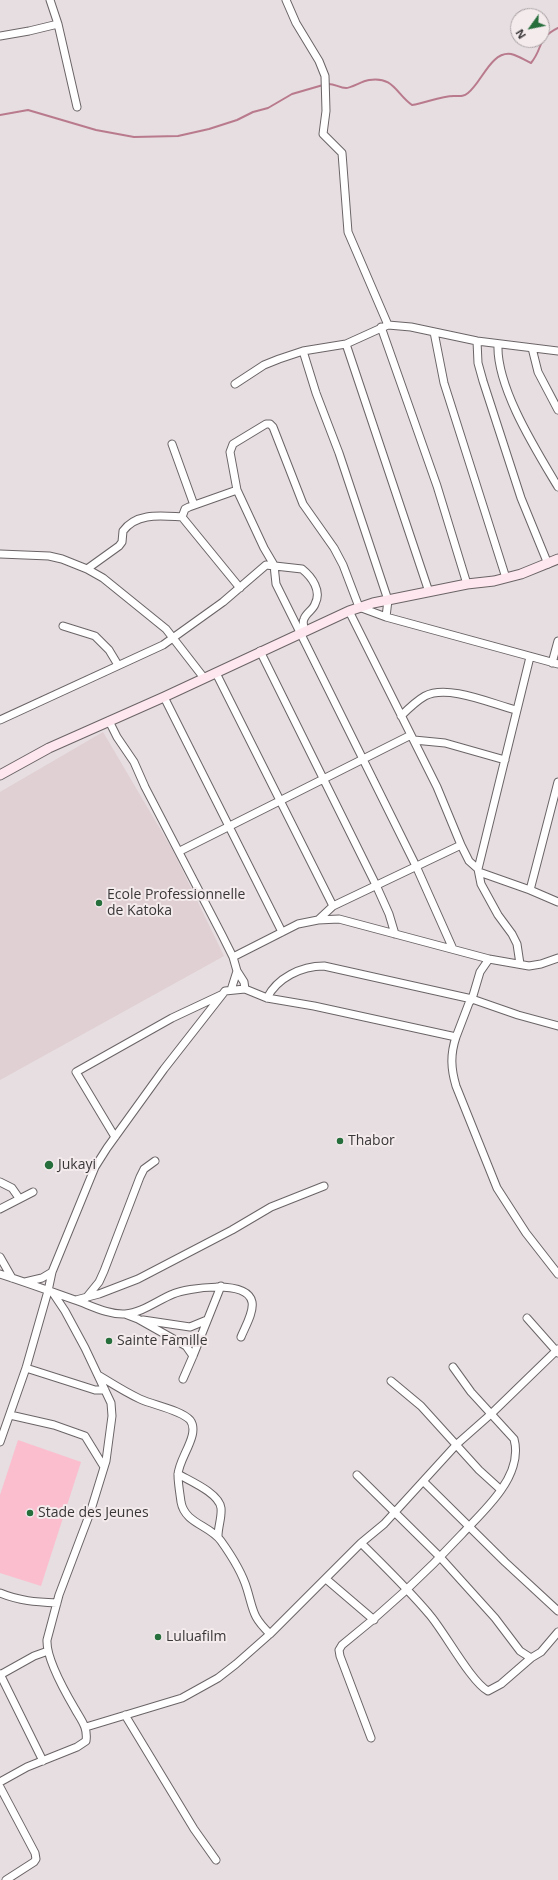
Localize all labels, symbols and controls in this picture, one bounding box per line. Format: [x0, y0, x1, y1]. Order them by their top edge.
north arrow [510, 8, 550, 48]
text: N [512, 26, 529, 42]
place label: Ecole Professionnelle de Katoka [107, 887, 245, 920]
marker: Ecole Professionnelle de Katoka [94, 898, 104, 908]
place label: Thabor [348, 1133, 395, 1149]
marker: Thabor [335, 1136, 345, 1146]
place label: Jukayi [58, 1157, 96, 1173]
marker: Jukayi [43, 1159, 55, 1171]
place label: Sainte Famille [117, 1333, 207, 1349]
marker: Sainte Famille [104, 1336, 114, 1346]
place label: Stade des Jeunes [38, 1505, 149, 1521]
marker: Stade des Jeunes [25, 1508, 35, 1518]
place label: Luluafilm [166, 1629, 227, 1645]
marker: Luluafilm [153, 1632, 163, 1642]

